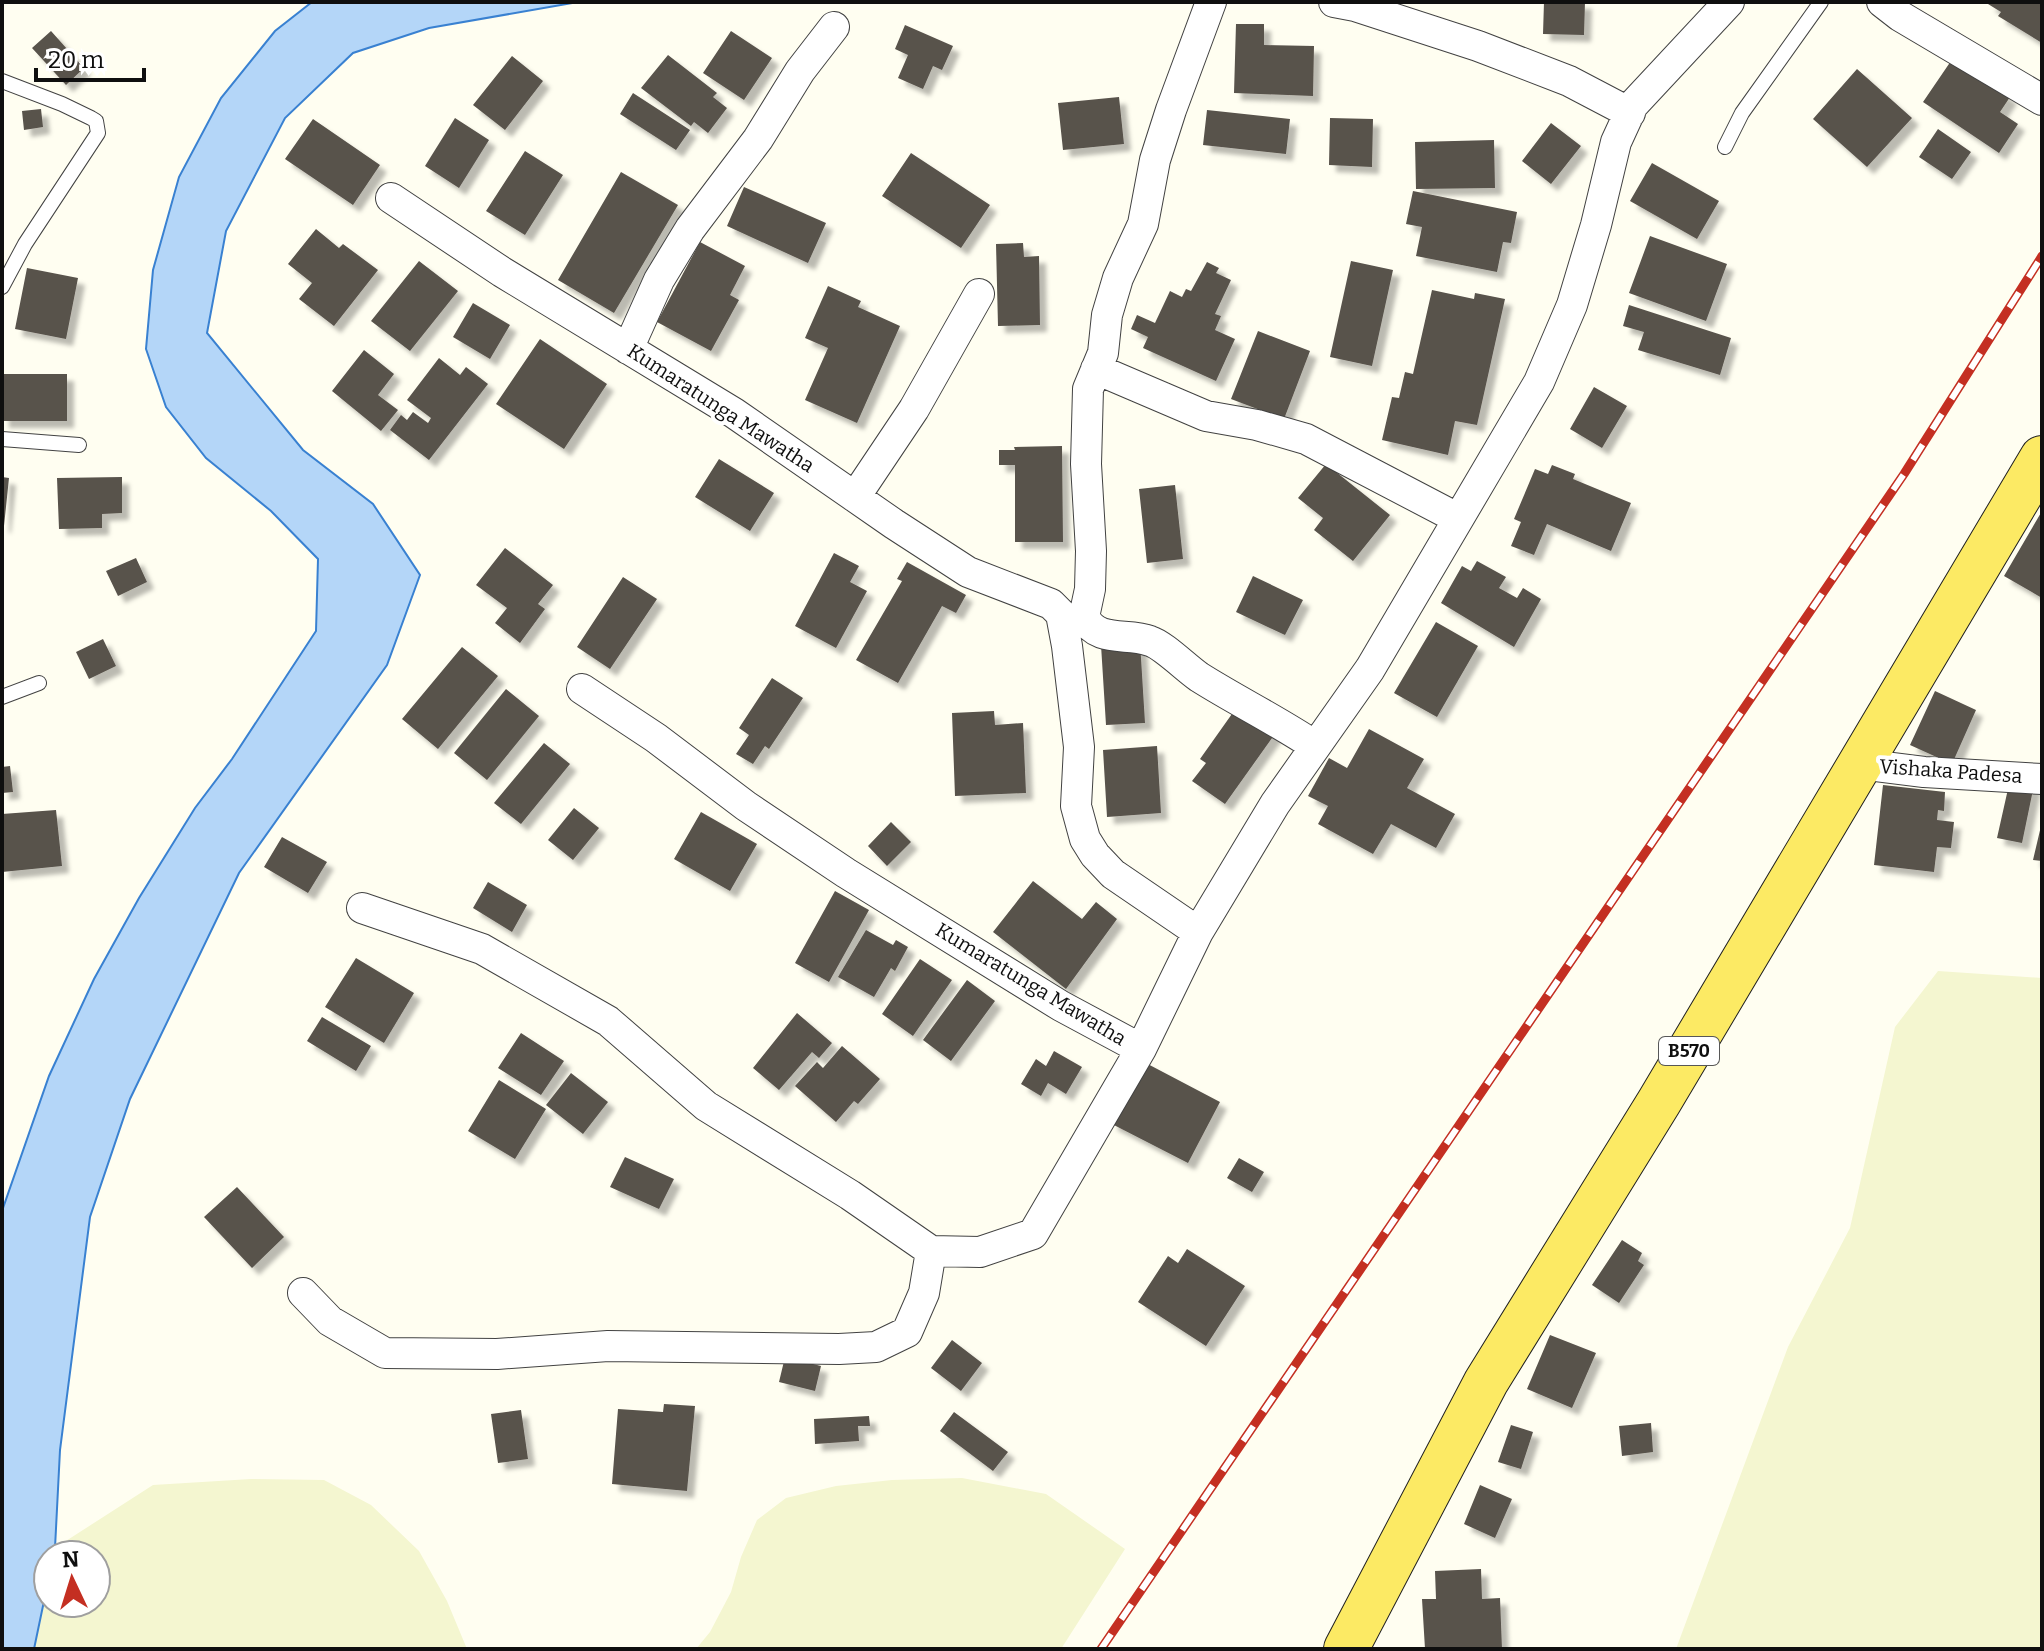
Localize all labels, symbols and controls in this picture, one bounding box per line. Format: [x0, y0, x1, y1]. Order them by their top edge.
scale bar [36, 32, 144, 82]
text: 20 m [48, 46, 104, 74]
street label: Kumaratunga Mawatha [623, 339, 819, 478]
street label: Vishaka Padesa [1879, 754, 2023, 788]
street label: Kumaratunga Mawatha [931, 918, 1131, 1051]
road number: B570 [1659, 1037, 1719, 1065]
north arrow [32, 1539, 112, 1619]
text: N [61, 1545, 80, 1574]

